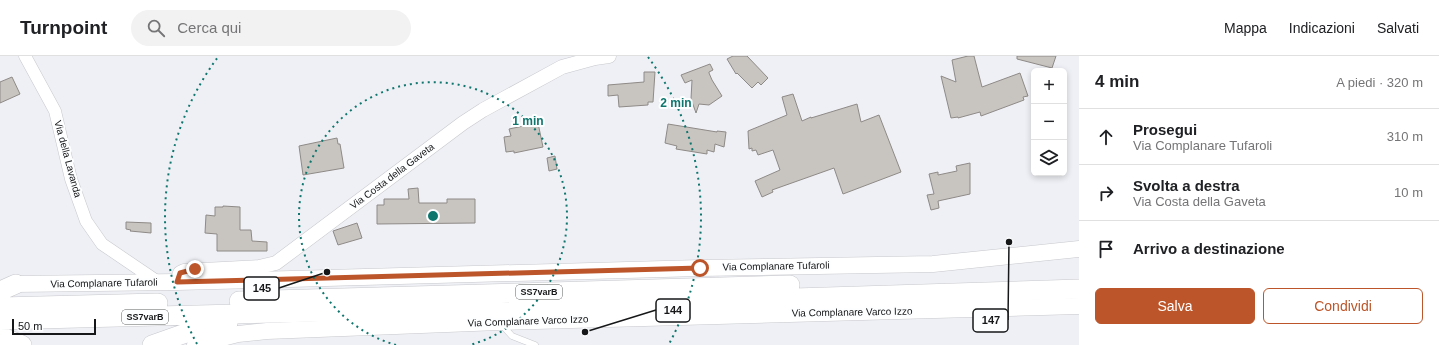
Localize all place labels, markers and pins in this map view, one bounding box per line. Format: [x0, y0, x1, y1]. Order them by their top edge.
centre of rings [426, 209, 440, 223]
callout: 145 [244, 277, 279, 300]
callout: 144 [656, 299, 690, 322]
callout: 147 [973, 309, 1008, 332]

